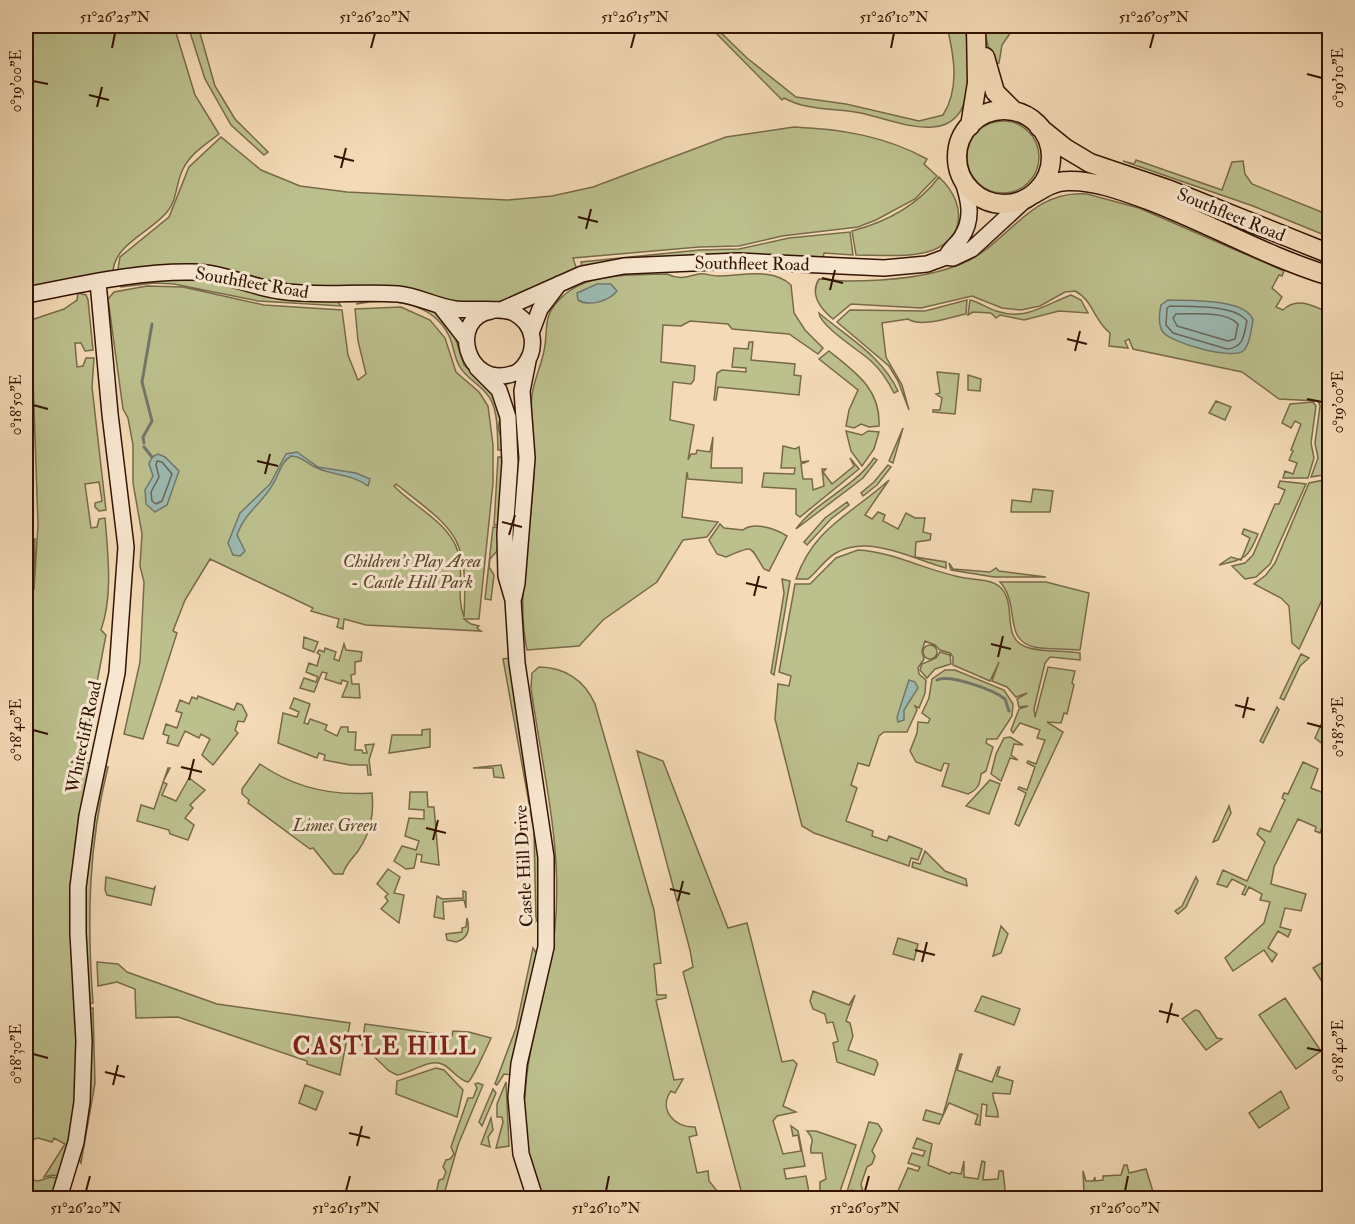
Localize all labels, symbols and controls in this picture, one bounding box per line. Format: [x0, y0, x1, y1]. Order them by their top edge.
text: 51°26'25"N [80, 8, 151, 27]
text: 51°26'20"N [339, 8, 411, 27]
text: 51°26'15"N [601, 8, 670, 27]
text: 51°26'10"N [859, 8, 929, 27]
text: 51°26'05"N [1119, 8, 1190, 27]
text: 0°19'10"E [1329, 48, 1348, 108]
text: 0°19'00"E [7, 50, 26, 112]
street label: Southfleet Road [1173, 183, 1289, 247]
street label: Southfleet Road [694, 251, 810, 277]
street label: Southfleet Road [193, 262, 311, 304]
text: 0°19'00"E [1329, 371, 1348, 433]
text: 0°18'50"E [7, 374, 26, 435]
park label: Children's Play Area - Castle Hill Park [343, 550, 481, 594]
street label: Whitecliff Road [61, 679, 107, 796]
text: 0°18'50"E [1329, 696, 1348, 757]
text: 0°18'40"E [7, 699, 26, 761]
street label: Castle Hill Drive [509, 804, 539, 928]
park label: Limes Green [292, 814, 377, 837]
text: 0°18'40"E [1329, 1020, 1348, 1082]
text: 0°18'30"E [7, 1024, 26, 1084]
district label: CASTLE HILL [293, 1031, 477, 1062]
text: 51°26'20"N [50, 1199, 122, 1218]
text: 51°26'15"N [312, 1199, 381, 1218]
text: 51°26'10"N [571, 1199, 641, 1218]
text: 51°26'05"N [830, 1199, 901, 1218]
text: 51°26'00"N [1089, 1199, 1161, 1218]

